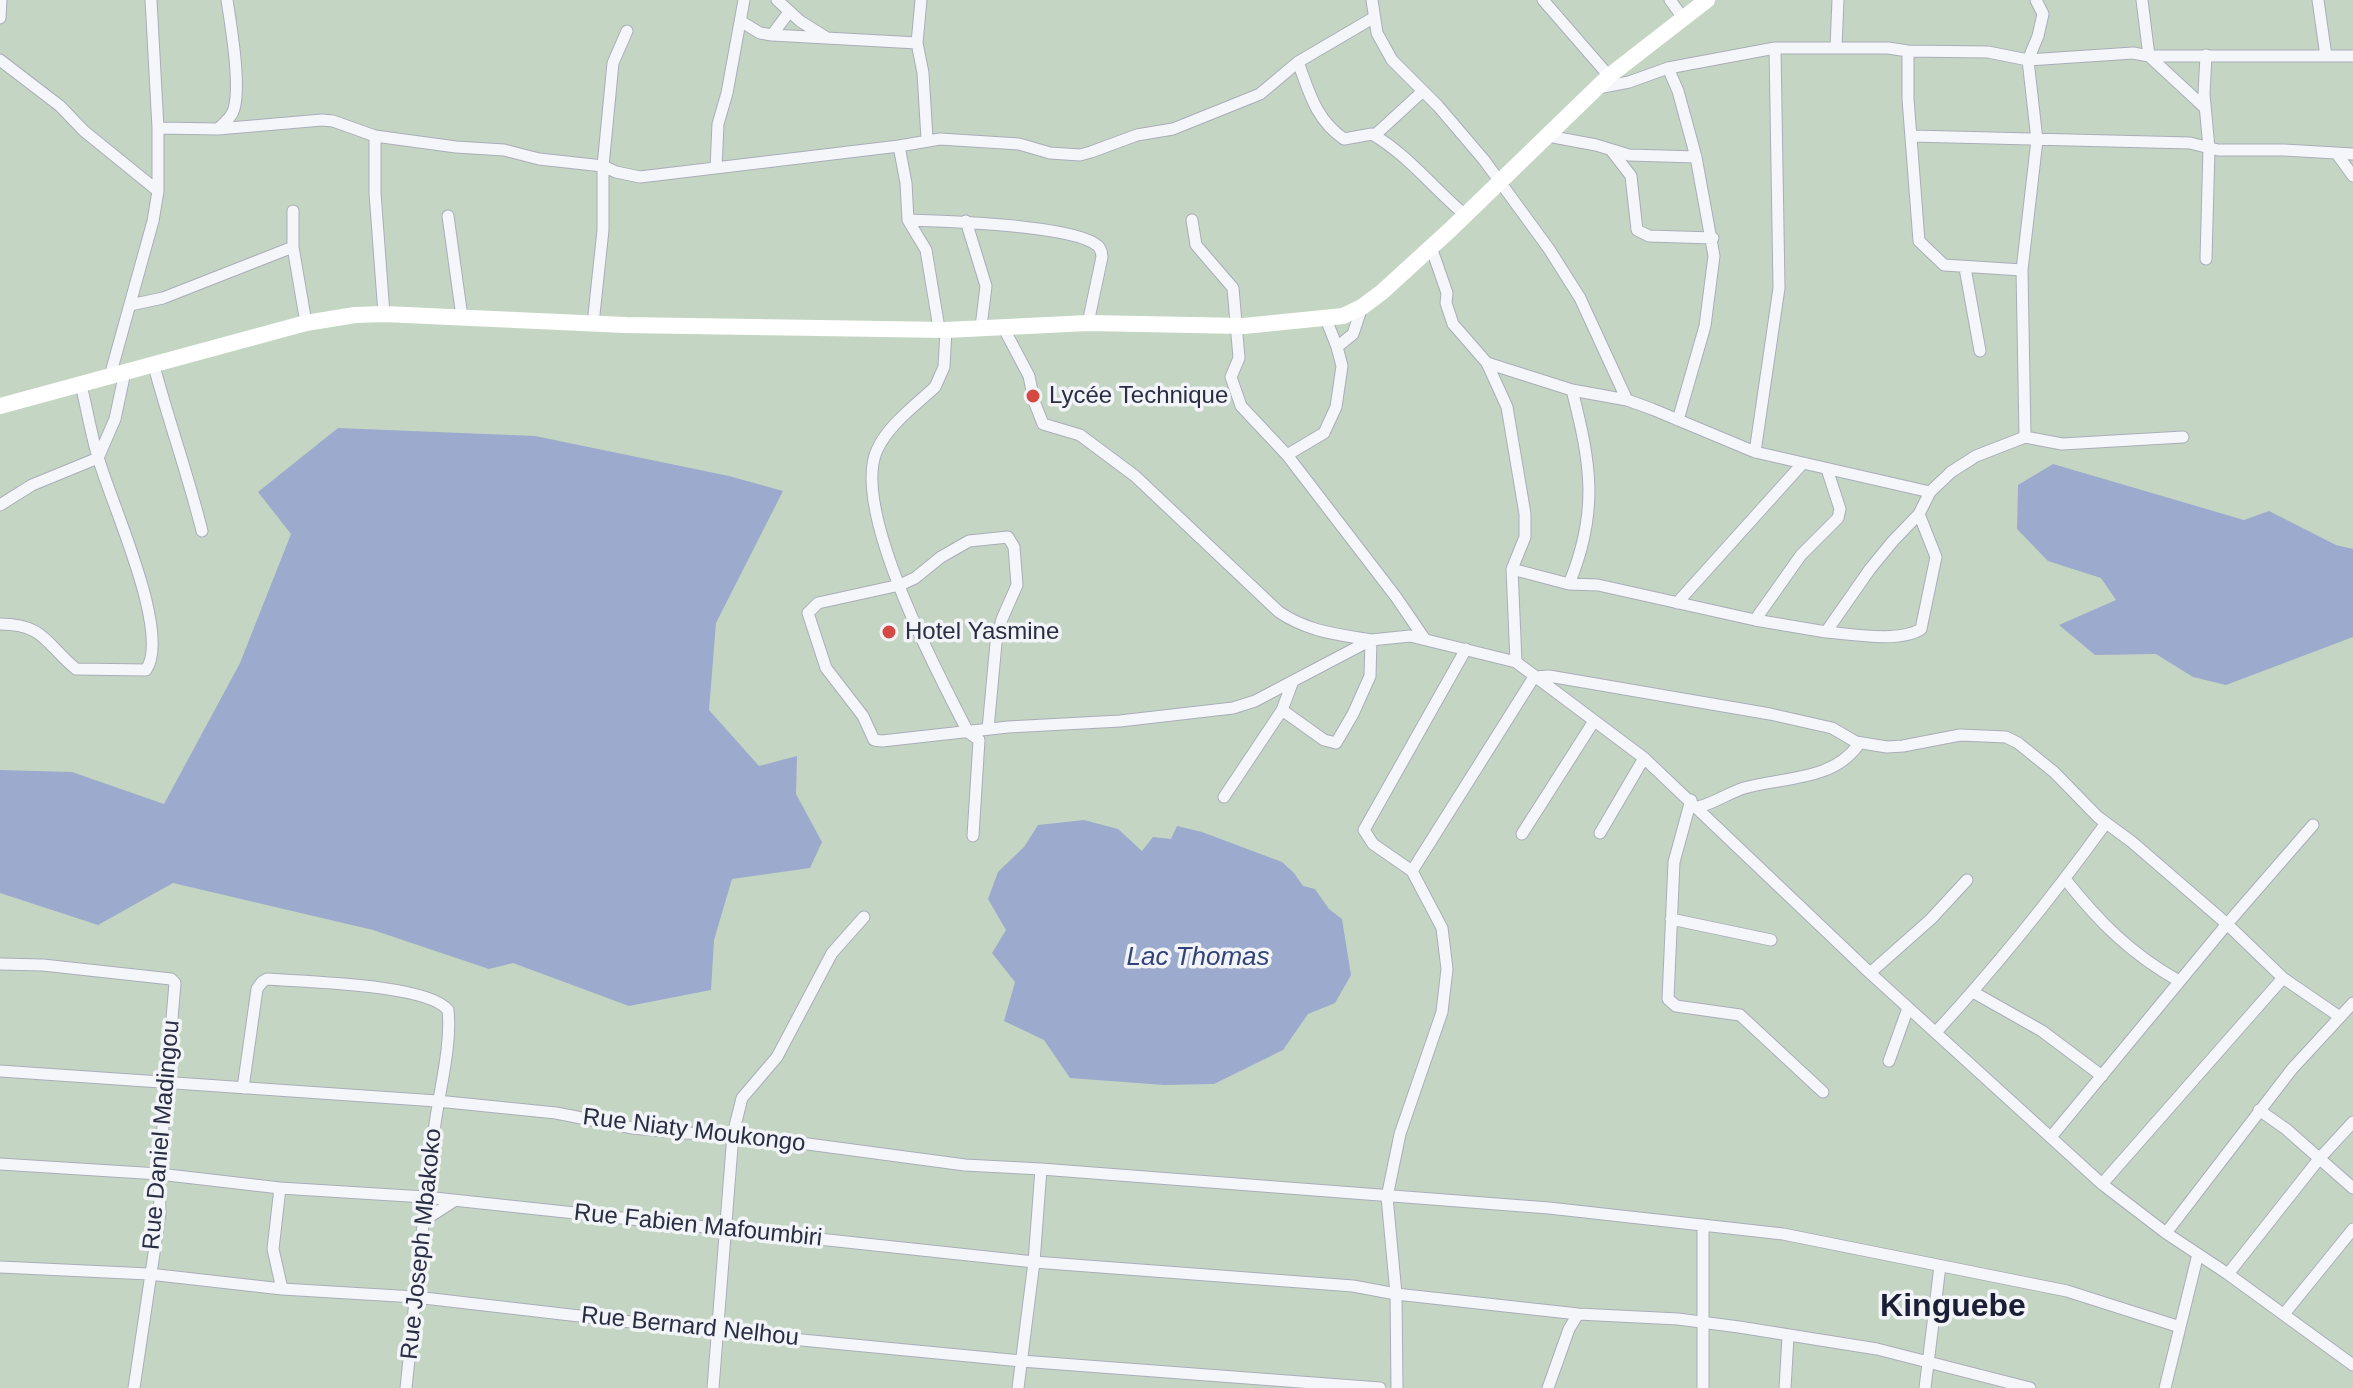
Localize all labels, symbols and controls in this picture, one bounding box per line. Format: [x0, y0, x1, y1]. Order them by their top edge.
place label: Lycée Technique [1049, 382, 1228, 410]
marker: Lycée Technique [1024, 387, 1042, 405]
place label: Hotel Yasmine [905, 618, 1059, 646]
marker: Hotel Yasmine [880, 623, 898, 641]
water label: Lac Thomas [1126, 942, 1270, 974]
street label: Rue Daniel Madingou [138, 1019, 186, 1251]
street label: Rue Niaty Moukongo [581, 1103, 807, 1159]
street label: Rue Joseph Mbakoko [396, 1127, 448, 1361]
street label: Rue Fabien Mafoumbiri [572, 1199, 824, 1253]
district label: Kinguebe [1880, 1288, 2026, 1326]
street label: Rue Bernard Nelhou [580, 1301, 800, 1353]

